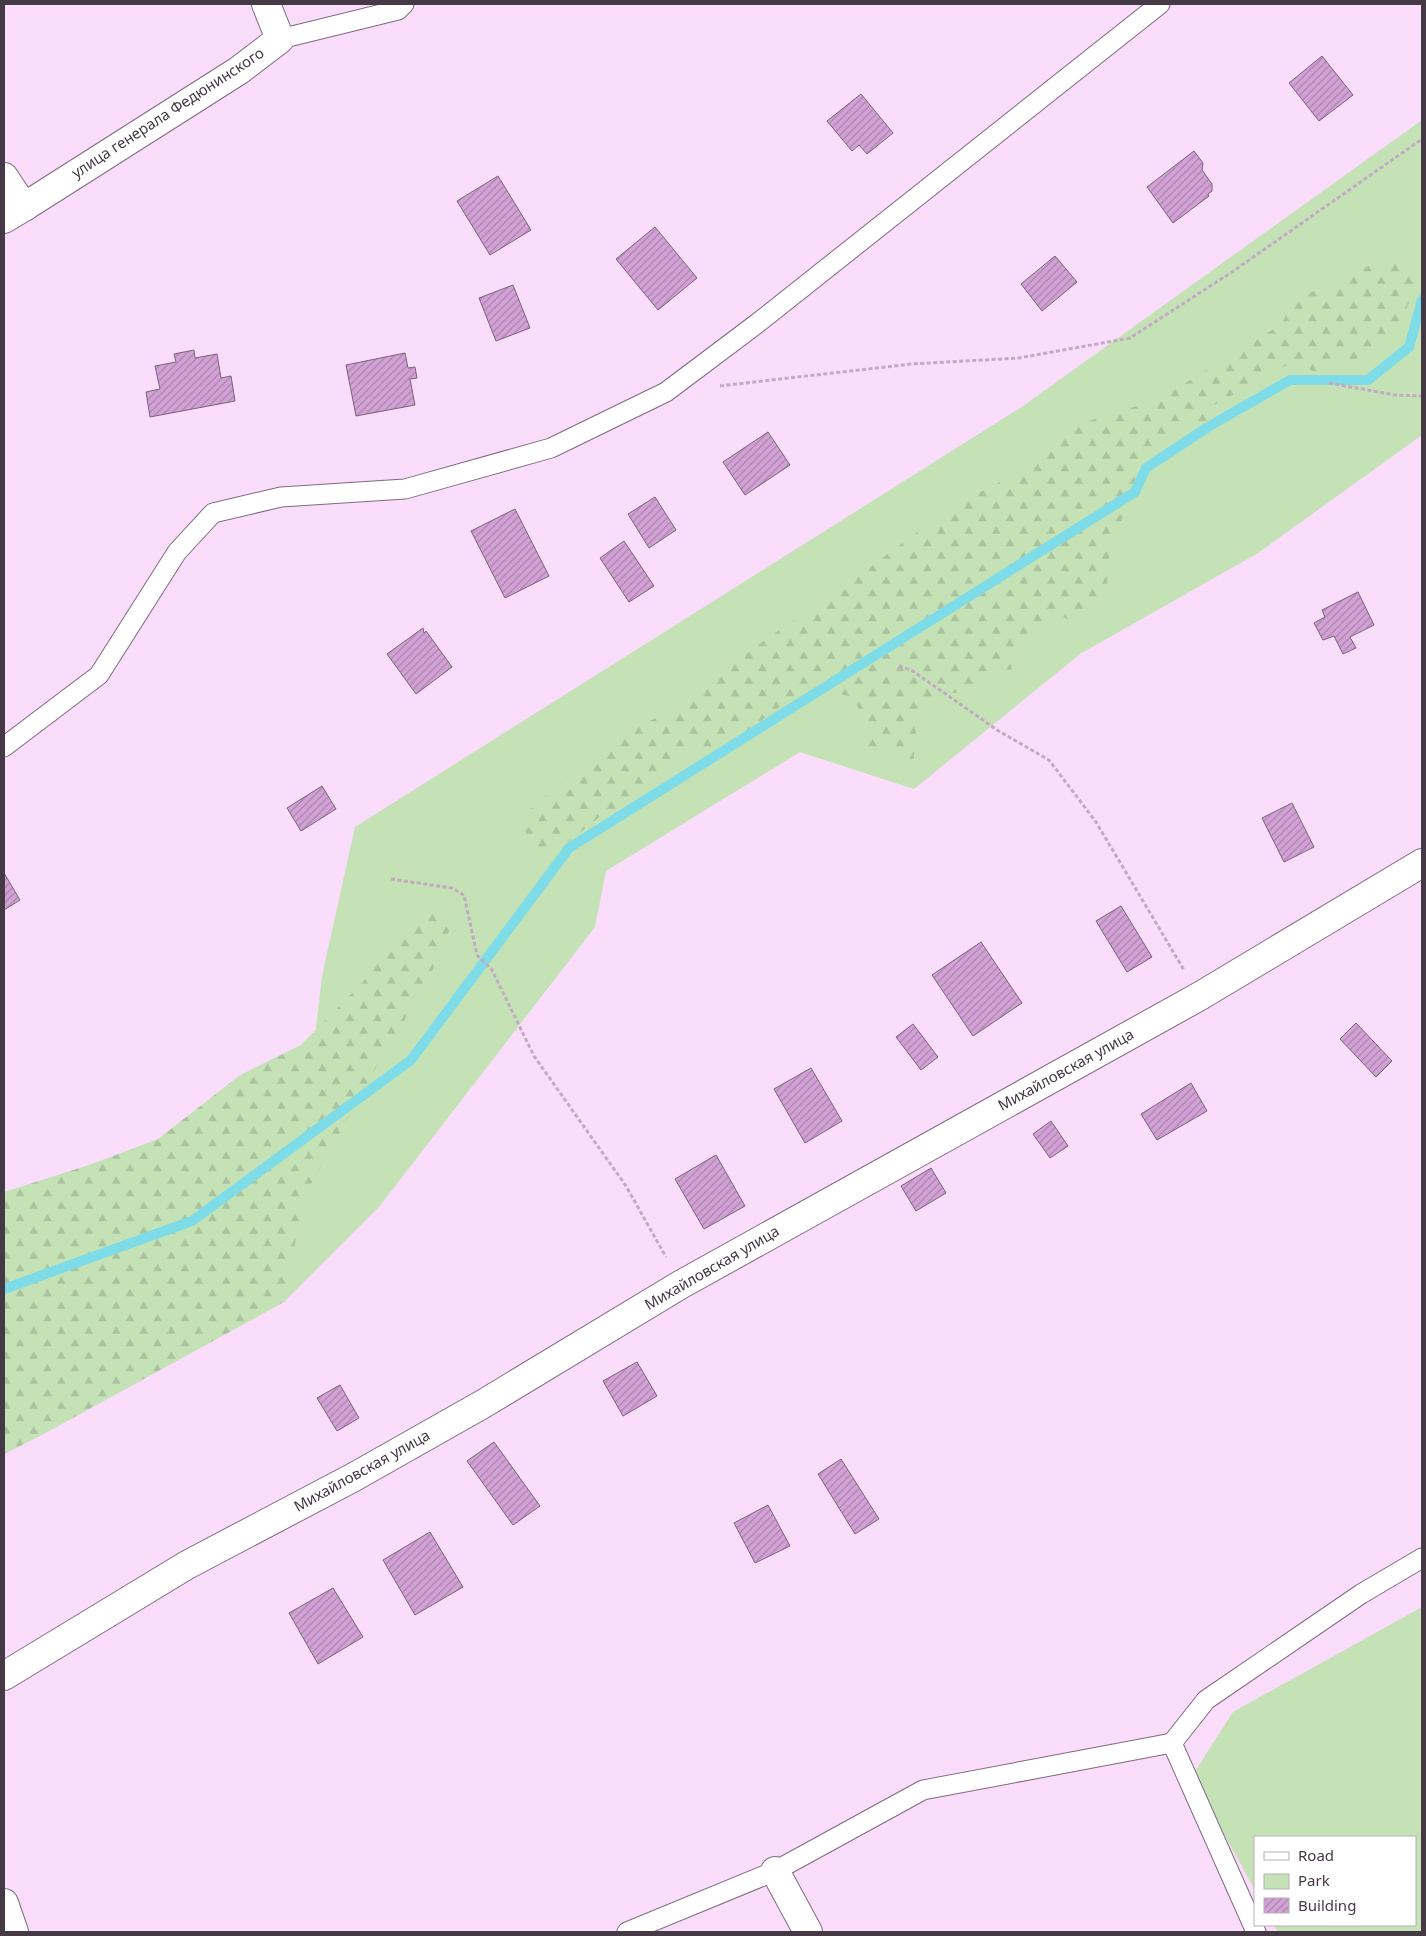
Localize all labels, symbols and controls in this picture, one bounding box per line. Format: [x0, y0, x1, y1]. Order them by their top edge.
street label: улица генерала Федюнинского [67, 42, 268, 182]
street label: Михайловская улица [994, 1023, 1137, 1115]
street label: Михайловская улица [640, 1220, 783, 1314]
street label: Михайловская улица [290, 1424, 433, 1516]
legend [1254, 1836, 1416, 1926]
text: Road [1298, 1845, 1334, 1865]
text: Park [1298, 1870, 1330, 1890]
text: Building [1298, 1895, 1356, 1915]

